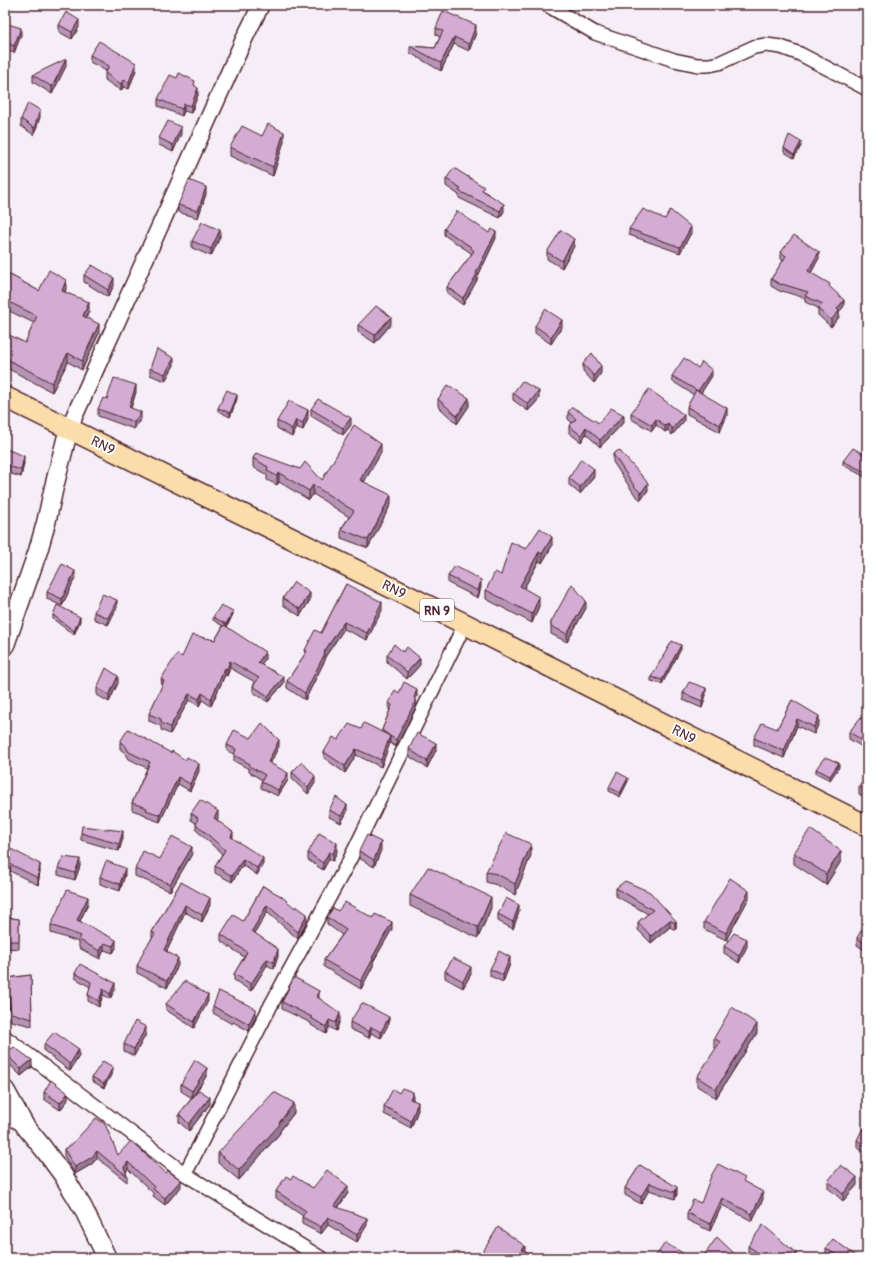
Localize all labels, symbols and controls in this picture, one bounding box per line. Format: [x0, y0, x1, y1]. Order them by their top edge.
street label: RN9 [88, 432, 118, 459]
street label: RN9 [379, 576, 409, 603]
road number: RN 9 [420, 599, 454, 621]
street label: RN9 [669, 721, 699, 748]

